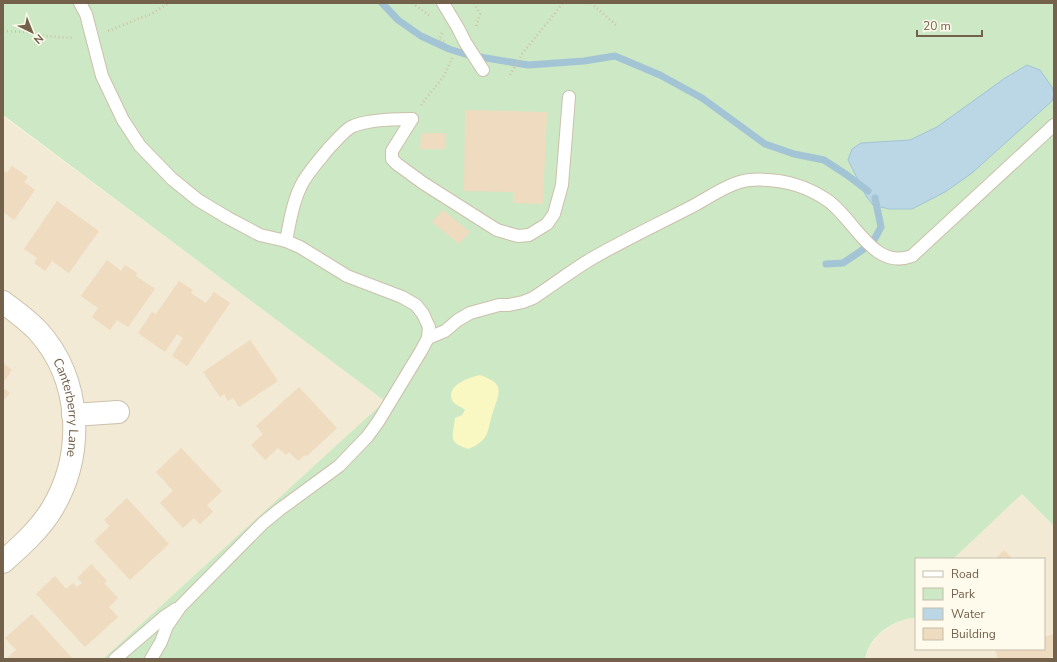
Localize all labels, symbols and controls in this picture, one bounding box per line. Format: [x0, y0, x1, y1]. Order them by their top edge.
north arrow [12, 12, 52, 52]
scale bar [917, 12, 982, 38]
text: 20 m [923, 18, 951, 34]
text: N [30, 31, 47, 47]
street label: Canterberry Lane [48, 355, 82, 459]
legend [915, 558, 1045, 650]
text: Road [951, 566, 979, 582]
text: Park [951, 586, 976, 602]
text: Water [951, 606, 985, 622]
text: Building [951, 626, 996, 642]

